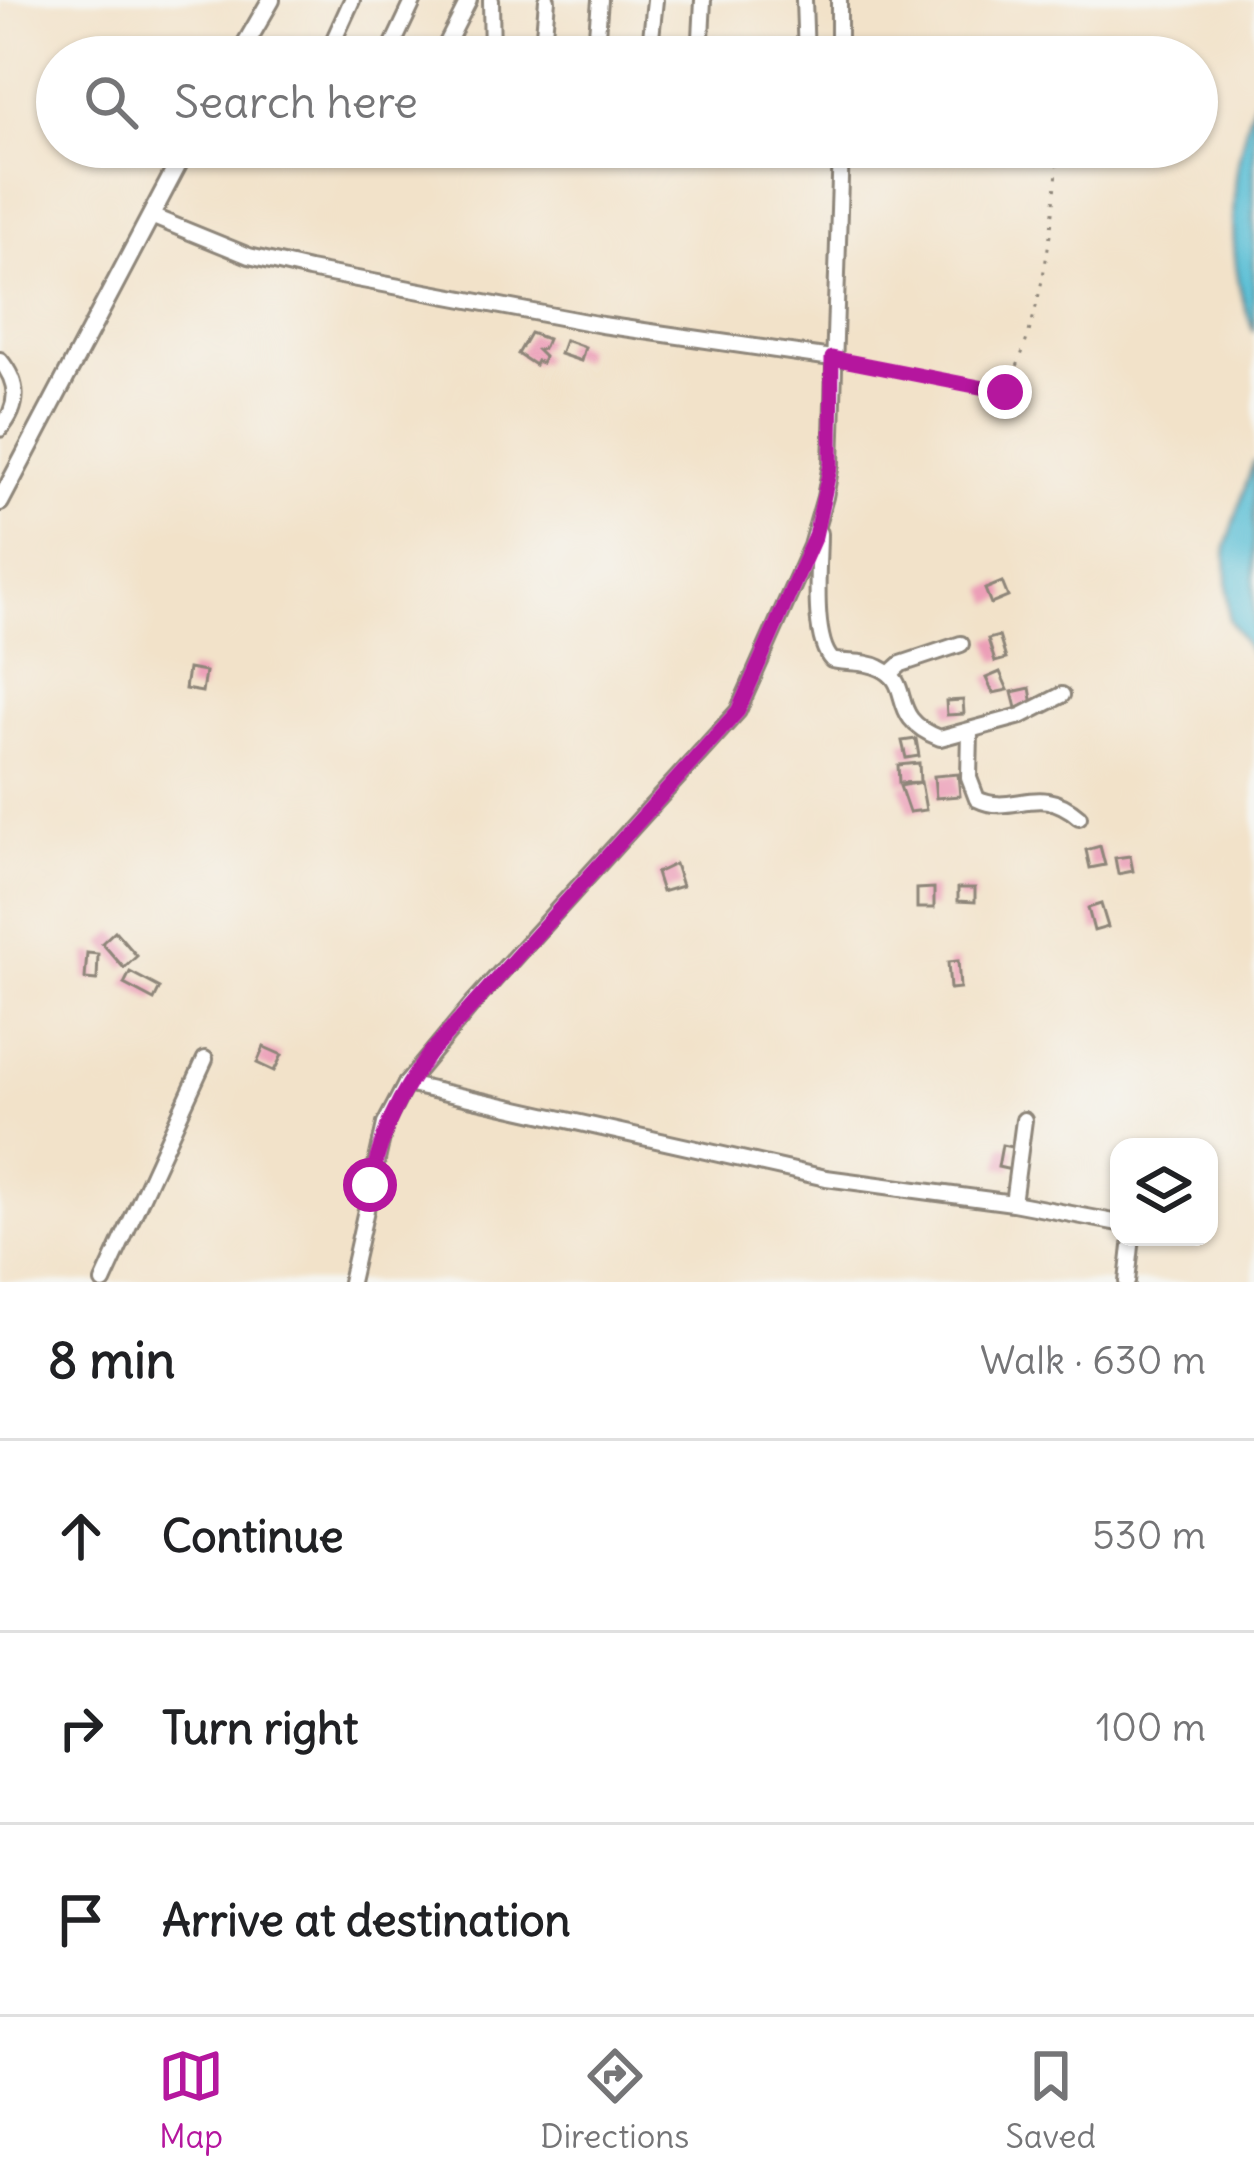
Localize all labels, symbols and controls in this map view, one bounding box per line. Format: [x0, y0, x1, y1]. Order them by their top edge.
search box [36, 36, 1218, 168]
icon: search [78, 69, 144, 135]
text: Search here [174, 74, 418, 130]
route end [978, 365, 1032, 419]
map controls [1110, 1138, 1218, 1246]
button: layers [1110, 1138, 1218, 1246]
route start [343, 1158, 397, 1212]
text: 8 min [48, 1328, 175, 1392]
text: Walk · 630 m [980, 1336, 1206, 1385]
icon: ahead [48, 1503, 114, 1569]
text: Continue [162, 1508, 344, 1564]
text: 530 m [1092, 1511, 1206, 1560]
icon: right [48, 1695, 114, 1761]
text: Turn right [162, 1700, 358, 1756]
text: 100 m [1096, 1703, 1206, 1752]
icon: arrive [48, 1887, 114, 1953]
text: Arrive at destination [162, 1892, 571, 1948]
tab: Map [158, 2043, 224, 2157]
tab: Directions [540, 2043, 689, 2157]
tab: Saved [1006, 2043, 1096, 2157]

